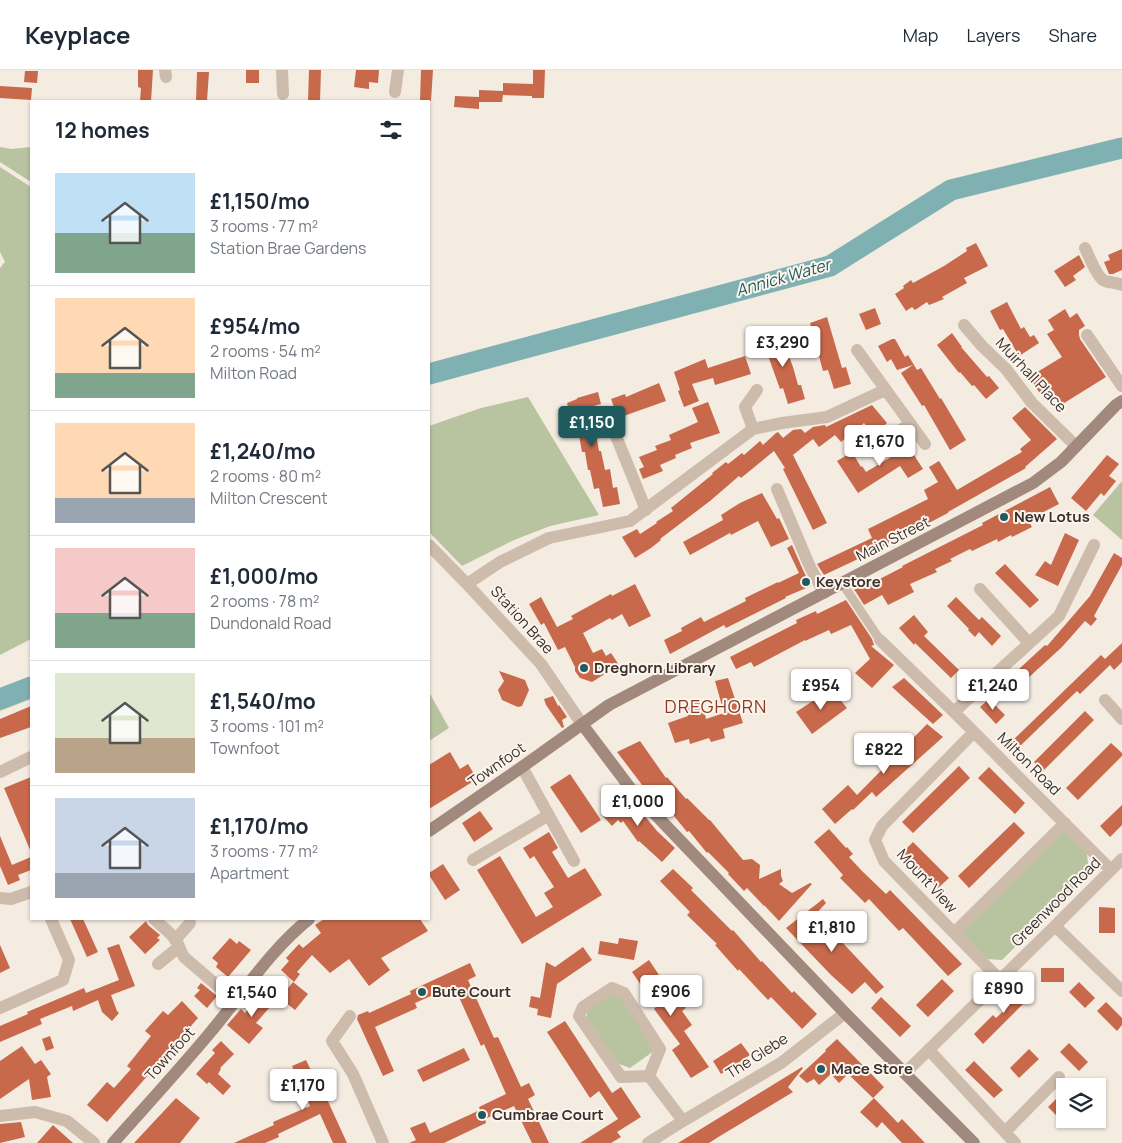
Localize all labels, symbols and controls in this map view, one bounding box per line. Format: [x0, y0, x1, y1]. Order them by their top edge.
text: Keyplace [25, 18, 130, 51]
text: Map [903, 23, 938, 47]
text: Layers [966, 23, 1020, 47]
text: Share [1048, 23, 1097, 47]
text: 12 homes [55, 116, 150, 144]
icon: filters [377, 116, 405, 144]
text: £1,150/mo [210, 187, 310, 215]
icon: home [95, 193, 155, 253]
text: 3 rooms · 77 m² [210, 215, 318, 237]
text: Station Brae Gardens [210, 237, 366, 259]
water label: Annick Water [733, 252, 835, 301]
text: £954/mo [210, 312, 300, 340]
icon: home [95, 318, 155, 378]
pin: £3,290 [742, 326, 824, 368]
text: £3,290 [756, 331, 810, 353]
street label: Muirhall Place [991, 333, 1072, 417]
text: 2 rooms · 54 m² [210, 340, 321, 362]
text: Milton Road [210, 362, 297, 384]
pin: £1,150 [551, 406, 633, 448]
text: £1,150 [569, 411, 615, 433]
pin: £1,670 [839, 424, 921, 467]
text: £1,670 [855, 430, 905, 452]
text: £1,240/mo [210, 437, 316, 465]
icon: home [95, 443, 155, 503]
text: 2 rooms · 80 m² [210, 465, 321, 487]
text: Milton Crescent [210, 487, 328, 509]
place label: New Lotus [1014, 506, 1090, 527]
street label: Main Street [852, 511, 933, 566]
marker: New Lotus [998, 511, 1010, 523]
text: £1,000/mo [210, 562, 318, 590]
icon: home [95, 568, 155, 628]
place label: Keystore [816, 571, 881, 592]
marker: Keystore [800, 576, 812, 588]
street label: Station Brae [486, 581, 559, 659]
text: 2 rooms · 78 m² [210, 590, 319, 612]
text: Dundonald Road [210, 612, 331, 634]
place label: Dreghorn Library [594, 657, 716, 678]
marker: Dreghorn Library [578, 662, 590, 674]
pin: £954 [791, 668, 851, 711]
pin: £1,240 [952, 668, 1034, 711]
text: £954 [802, 674, 840, 696]
text: £1,240 [968, 674, 1018, 696]
text: £1,540/mo [210, 687, 316, 715]
icon: home [95, 693, 155, 753]
district label: DREGHORN [665, 694, 767, 718]
text: 3 rooms · 101 m² [210, 715, 324, 737]
street label: Milton Road [993, 727, 1066, 800]
pin: £822 [854, 732, 914, 775]
text: Townfoot [210, 737, 280, 759]
street label: Townfoot [464, 737, 530, 792]
text: £822 [865, 738, 903, 760]
pin: £1,000 [597, 784, 679, 827]
text: £1,000 [612, 790, 664, 812]
text: £1,170/mo [210, 812, 309, 840]
icon: home [95, 818, 155, 878]
text: 3 rooms · 77 m² [210, 840, 318, 862]
street label: Mount View [892, 844, 963, 918]
street label: Greenwood Road [1006, 852, 1105, 951]
text: Apartment [210, 862, 289, 884]
pin: £1,810 [791, 910, 873, 953]
text: £1,810 [808, 916, 856, 938]
pin: £890 [974, 972, 1034, 1014]
pin: £906 [641, 974, 701, 1017]
pin: £1,540 [211, 976, 293, 1018]
text: £890 [984, 977, 1024, 999]
text: £906 [651, 980, 691, 1002]
text: £1,540 [227, 981, 277, 1003]
place label: Bute Court [432, 981, 511, 1002]
marker: Bute Court [416, 986, 428, 998]
street label: Townfoot [140, 1022, 199, 1085]
street label: The Glebe [722, 1028, 792, 1083]
place label: Mace Store [831, 1058, 913, 1079]
marker: Mace Store [815, 1063, 827, 1075]
pin: £1,170 [262, 1068, 344, 1111]
text: £1,170 [281, 1074, 325, 1096]
map controls [1056, 1078, 1106, 1128]
button: layers [1056, 1078, 1106, 1128]
place label: Cumbrae Court [492, 1104, 604, 1125]
marker: Cumbrae Court [476, 1109, 488, 1121]

